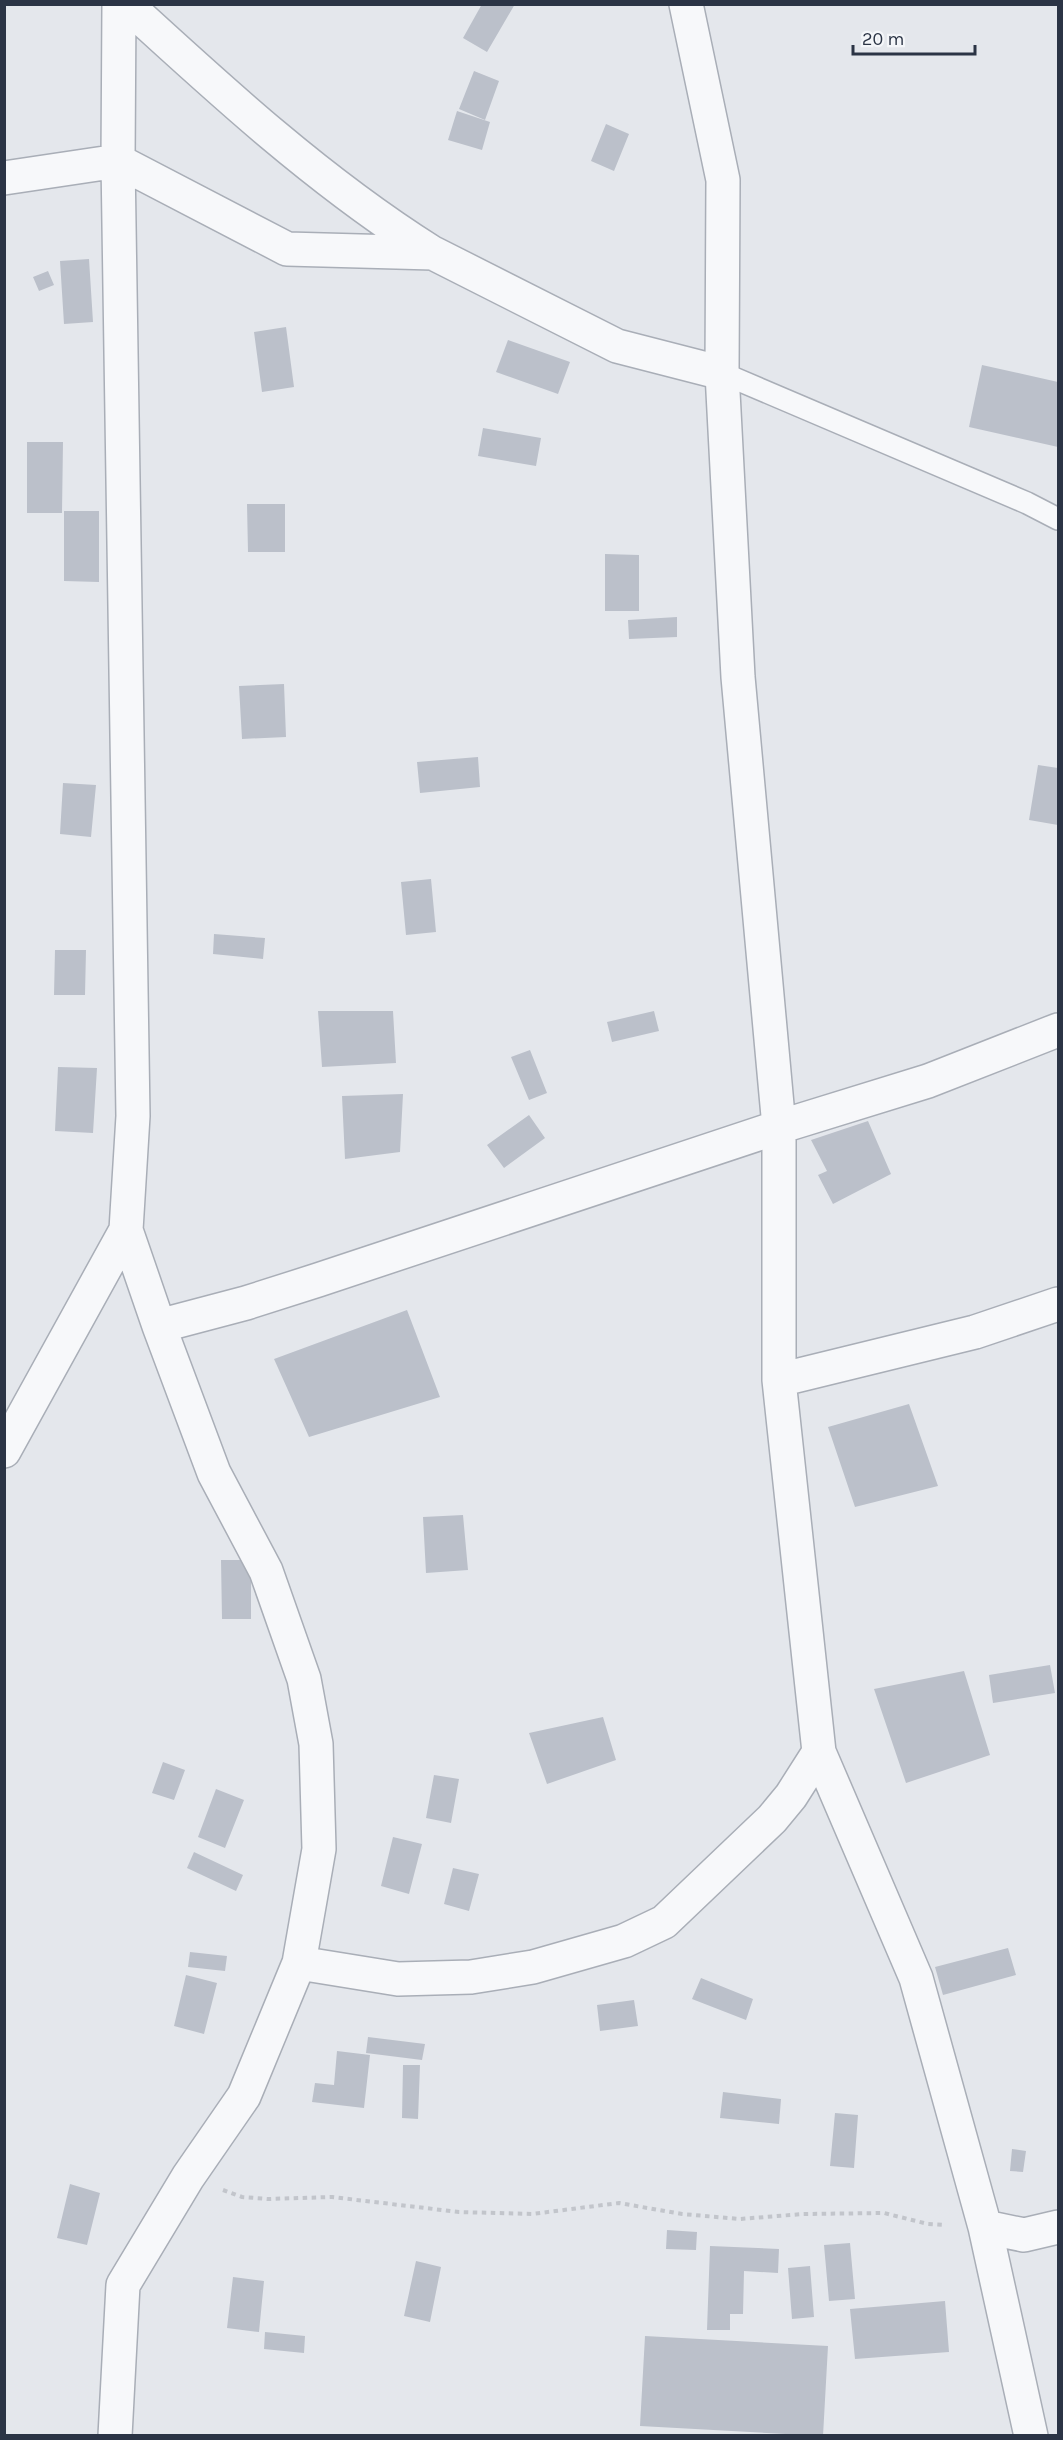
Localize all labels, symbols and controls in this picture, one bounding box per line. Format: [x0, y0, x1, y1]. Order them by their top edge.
scale bar [853, 18, 974, 56]
text: 20 m [862, 28, 904, 50]

